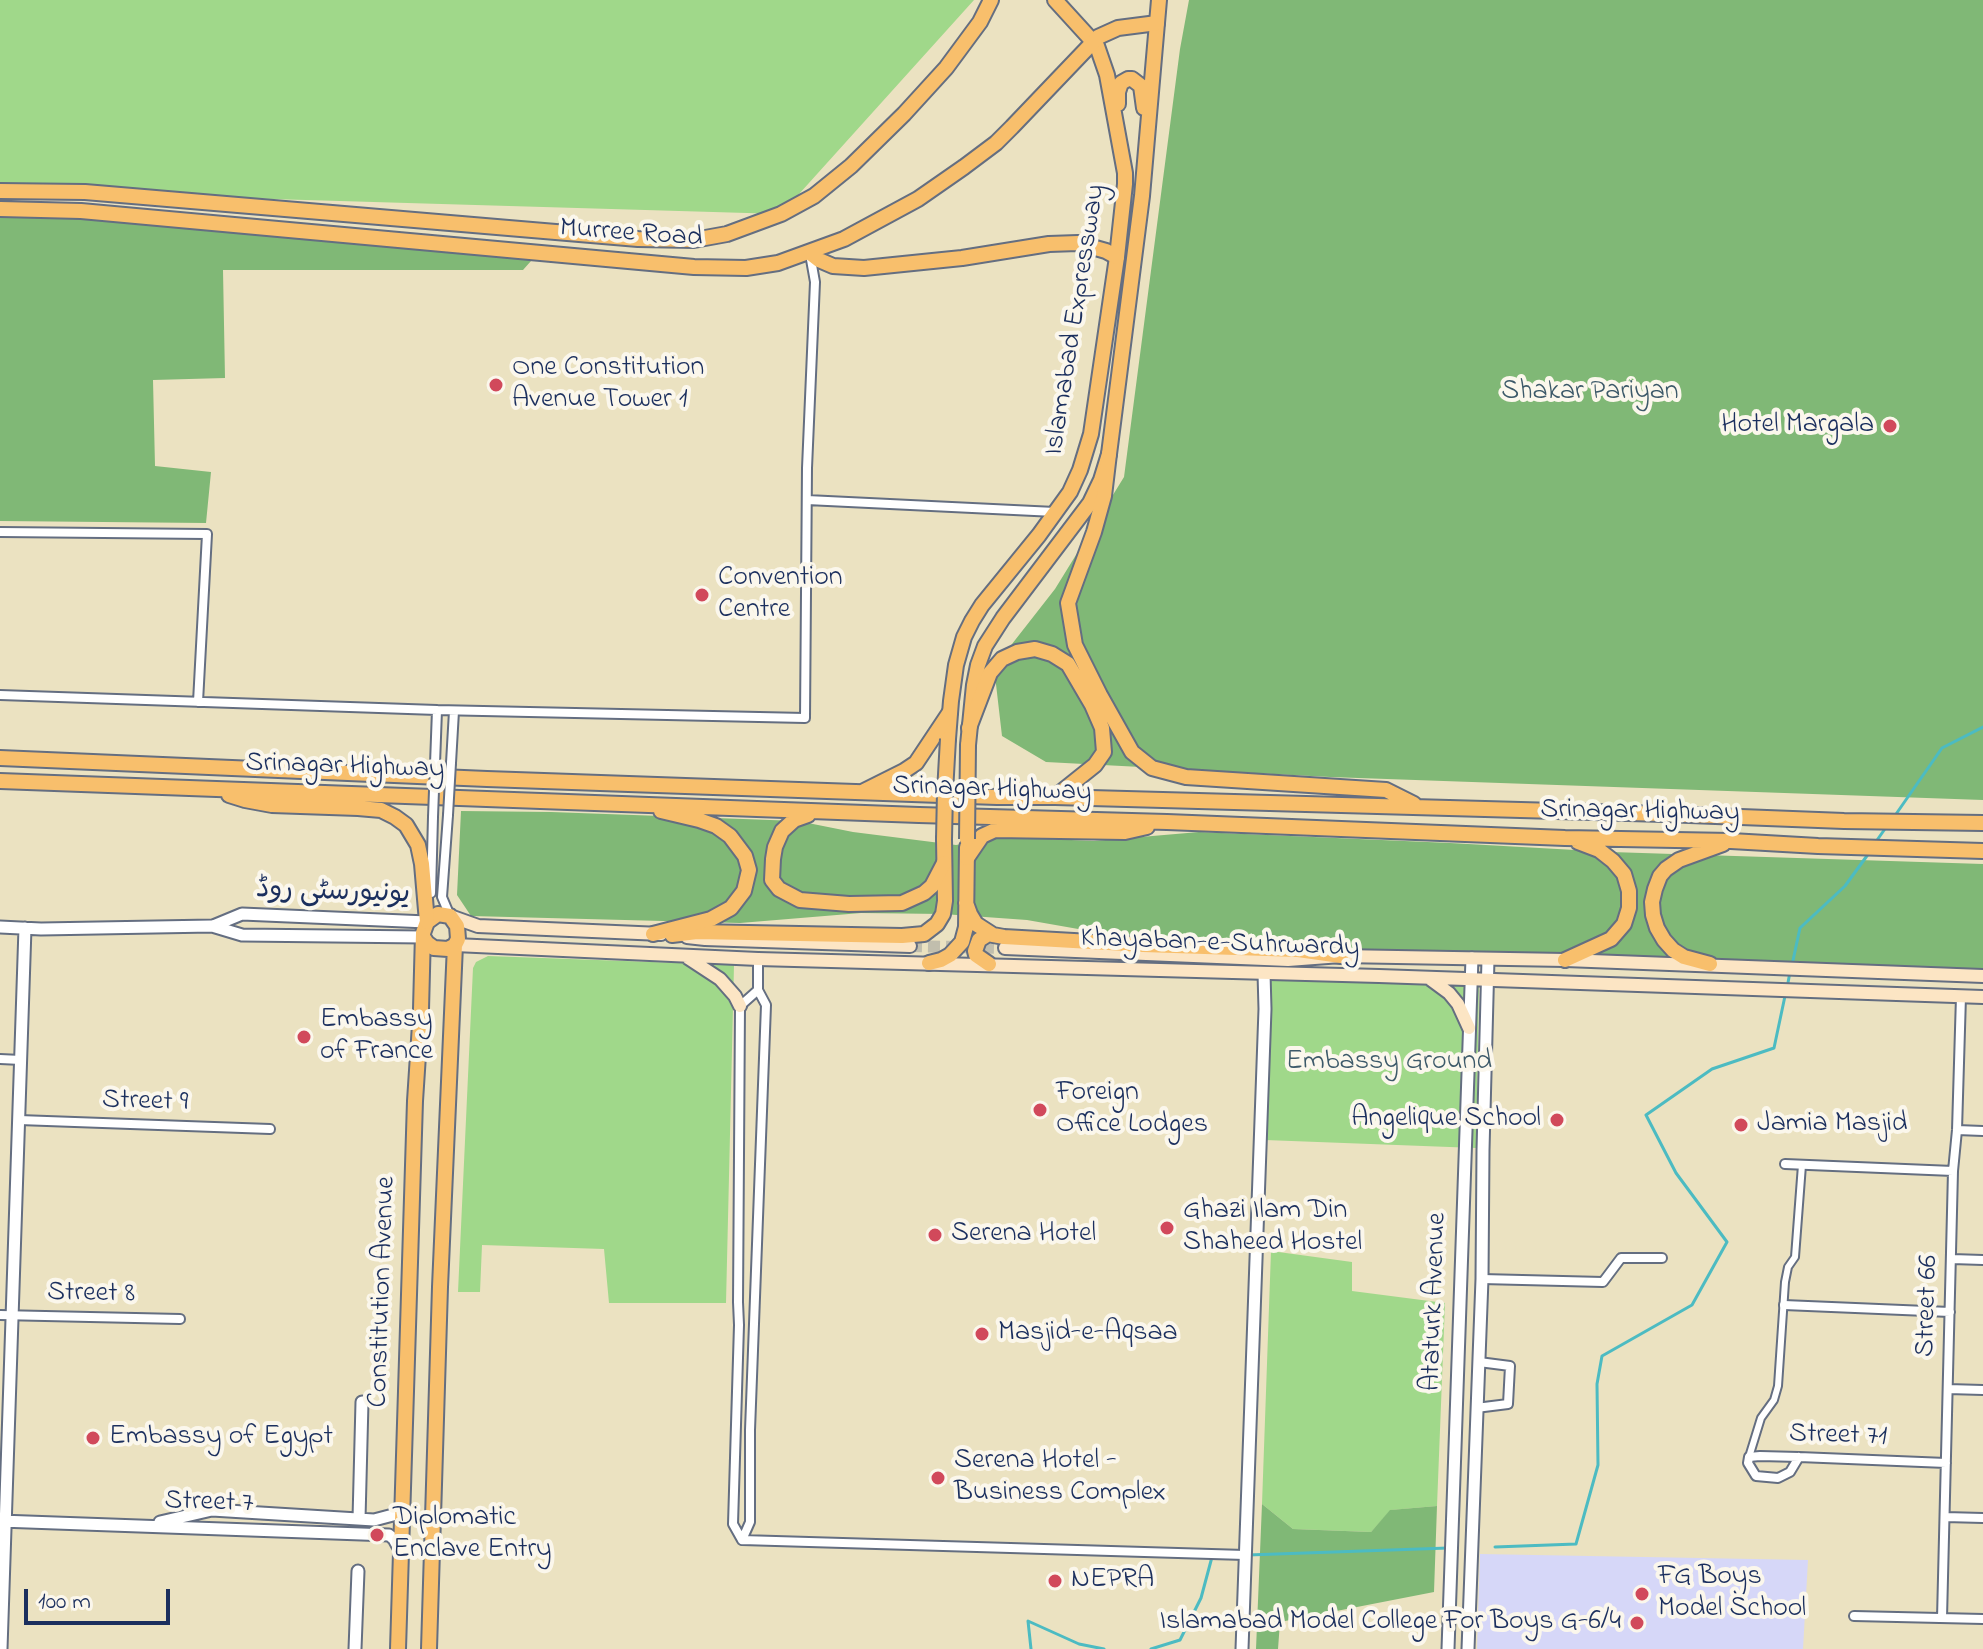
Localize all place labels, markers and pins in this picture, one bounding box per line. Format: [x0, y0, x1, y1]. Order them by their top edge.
place label: One Constitution Avenue Tower 1 [512, 352, 704, 418]
marker: One Constitution Avenue Tower 1 [487, 376, 505, 394]
place label: Hotel Margala [1721, 409, 1874, 443]
marker: Hotel Margala [1881, 417, 1899, 435]
place label: Convention Centre [718, 562, 843, 628]
marker: Convention Centre [693, 586, 711, 604]
place label: Embassy of France [320, 1004, 433, 1070]
marker: Embassy of France [295, 1028, 313, 1046]
place label: Foreign Office Lodges [1056, 1077, 1208, 1143]
marker: Foreign Office Lodges [1031, 1101, 1049, 1119]
place label: Angelique School [1351, 1103, 1541, 1137]
place label: Jamia Masjid [1757, 1108, 1907, 1142]
marker: Angelique School [1548, 1111, 1566, 1129]
marker: Jamia Masjid [1732, 1116, 1750, 1134]
place label: Ghazi Ilam Din Shaheed Hostel [1183, 1195, 1362, 1261]
place label: Serena Hotel [951, 1218, 1096, 1252]
marker: Ghazi Ilam Din Shaheed Hostel [1158, 1219, 1176, 1237]
marker: Serena Hotel [926, 1226, 944, 1244]
place label: Masjid-e-Aqsaa [998, 1317, 1178, 1351]
marker: Masjid-e-Aqsaa [973, 1325, 991, 1343]
place label: Embassy of Egypt [109, 1421, 333, 1455]
marker: Embassy of Egypt [84, 1429, 102, 1447]
place label: Serena Hotel - Business Complex [954, 1445, 1166, 1511]
marker: Serena Hotel - Business Complex [929, 1469, 947, 1487]
place label: Diplomatic Enclave Entry [393, 1502, 552, 1568]
marker: Diplomatic Enclave Entry [368, 1526, 386, 1544]
place label: FG Boys Model School [1658, 1561, 1806, 1627]
place label: NEPRA [1071, 1564, 1154, 1598]
marker: NEPRA [1046, 1572, 1064, 1590]
marker: FG Boys Model School [1633, 1585, 1651, 1603]
place label: Islamabad Model College For Boys G-6/4 [1159, 1606, 1621, 1640]
marker: Islamabad Model College For Boys G-6/4 [1628, 1614, 1646, 1632]

